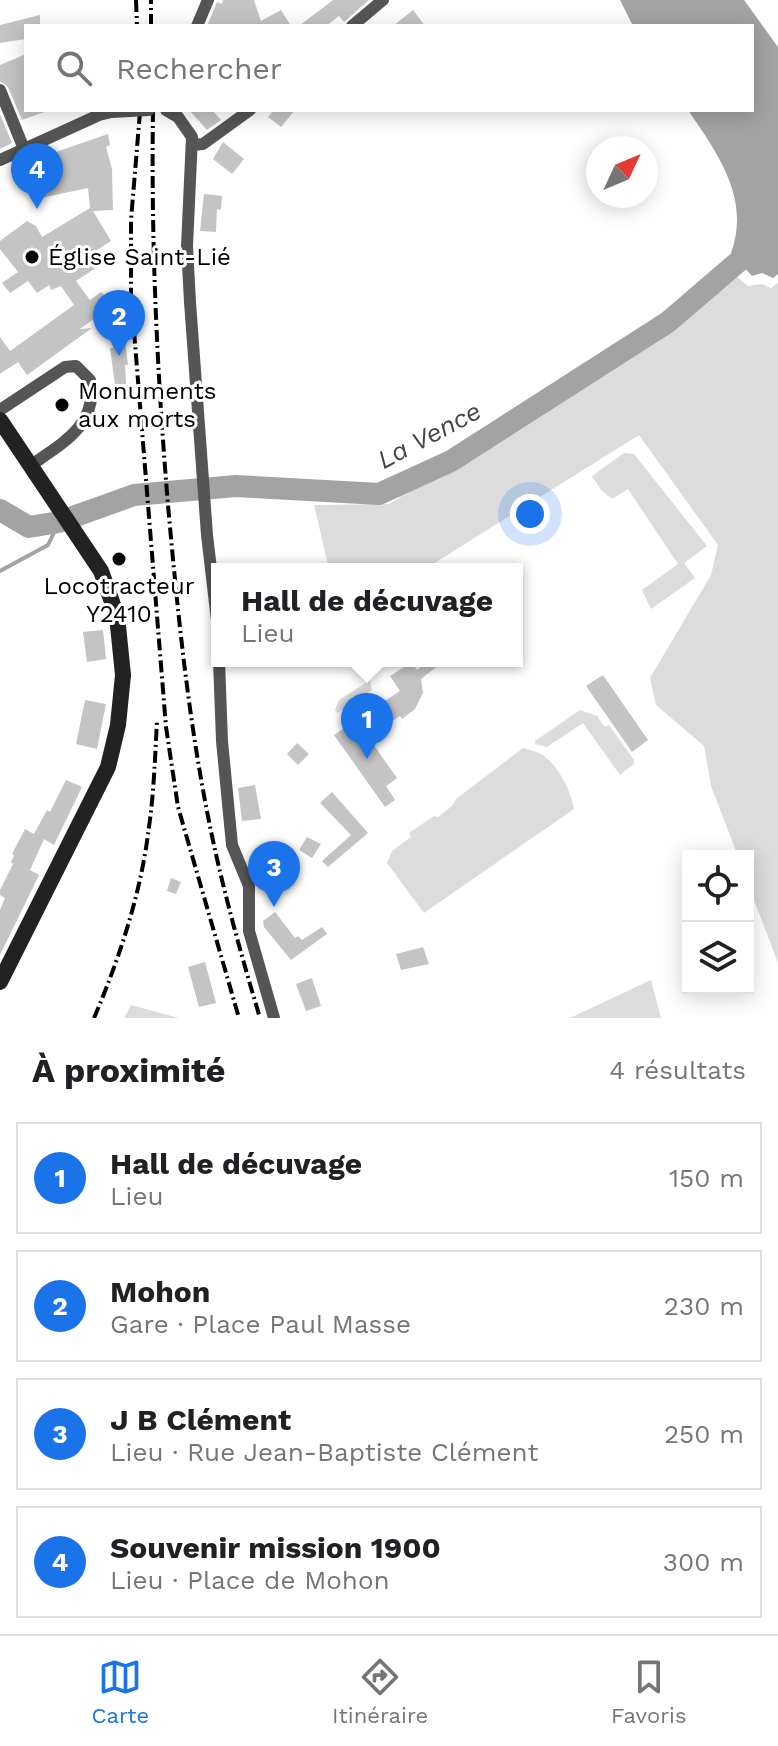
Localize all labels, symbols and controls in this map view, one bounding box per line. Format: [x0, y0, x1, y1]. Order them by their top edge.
search box [24, 24, 754, 112]
icon: search [52, 46, 96, 90]
text: Rechercher [116, 51, 282, 86]
north arrow [586, 136, 658, 208]
pin: 4 [11, 143, 63, 209]
place label: Église Saint-Lié [48, 243, 231, 271]
marker: Église Saint-Lié [23, 248, 41, 266]
pin: 2 [93, 290, 145, 356]
place label: Monuments aux morts [78, 377, 216, 433]
water label: La Vence [372, 395, 486, 475]
marker: Monuments aux morts [53, 396, 71, 414]
your location [510, 494, 550, 534]
marker: Locotracteur Y2410 [110, 550, 128, 568]
popup [211, 563, 523, 667]
place label: Locotracteur Y2410 [43, 572, 195, 628]
text: Hall de décuvage [241, 583, 493, 618]
text: Lieu [241, 618, 294, 648]
pin: 1 [341, 693, 393, 759]
pin: 3 [248, 841, 300, 907]
map controls [682, 850, 754, 994]
button: locate [682, 850, 754, 922]
button: layers [682, 922, 754, 994]
text: À proximité [32, 1050, 226, 1090]
text: 4 résultats [609, 1055, 746, 1085]
text: Hall de décuvage [110, 1146, 362, 1181]
text: 1 [54, 1163, 66, 1193]
text: 150 m [669, 1163, 744, 1193]
text: Lieu [110, 1181, 164, 1211]
text: Mohon [110, 1274, 210, 1309]
text: 2 [52, 1291, 68, 1321]
text: 230 m [664, 1291, 744, 1321]
text: Gare · Place Paul Masse [110, 1309, 411, 1339]
text: J B Clément [110, 1402, 291, 1437]
text: 3 [52, 1419, 68, 1449]
text: 250 m [664, 1419, 744, 1449]
text: Lieu · Rue Jean-Baptiste Clément [110, 1437, 538, 1467]
text: Souvenir mission 1900 [110, 1530, 441, 1565]
text: 4 [52, 1547, 68, 1577]
text: 300 m [663, 1547, 744, 1577]
text: Lieu · Place de Mohon [110, 1565, 390, 1595]
tab: Carte [91, 1655, 149, 1728]
tab: Itinéraire [332, 1655, 428, 1728]
tab: Favoris [611, 1655, 687, 1728]

